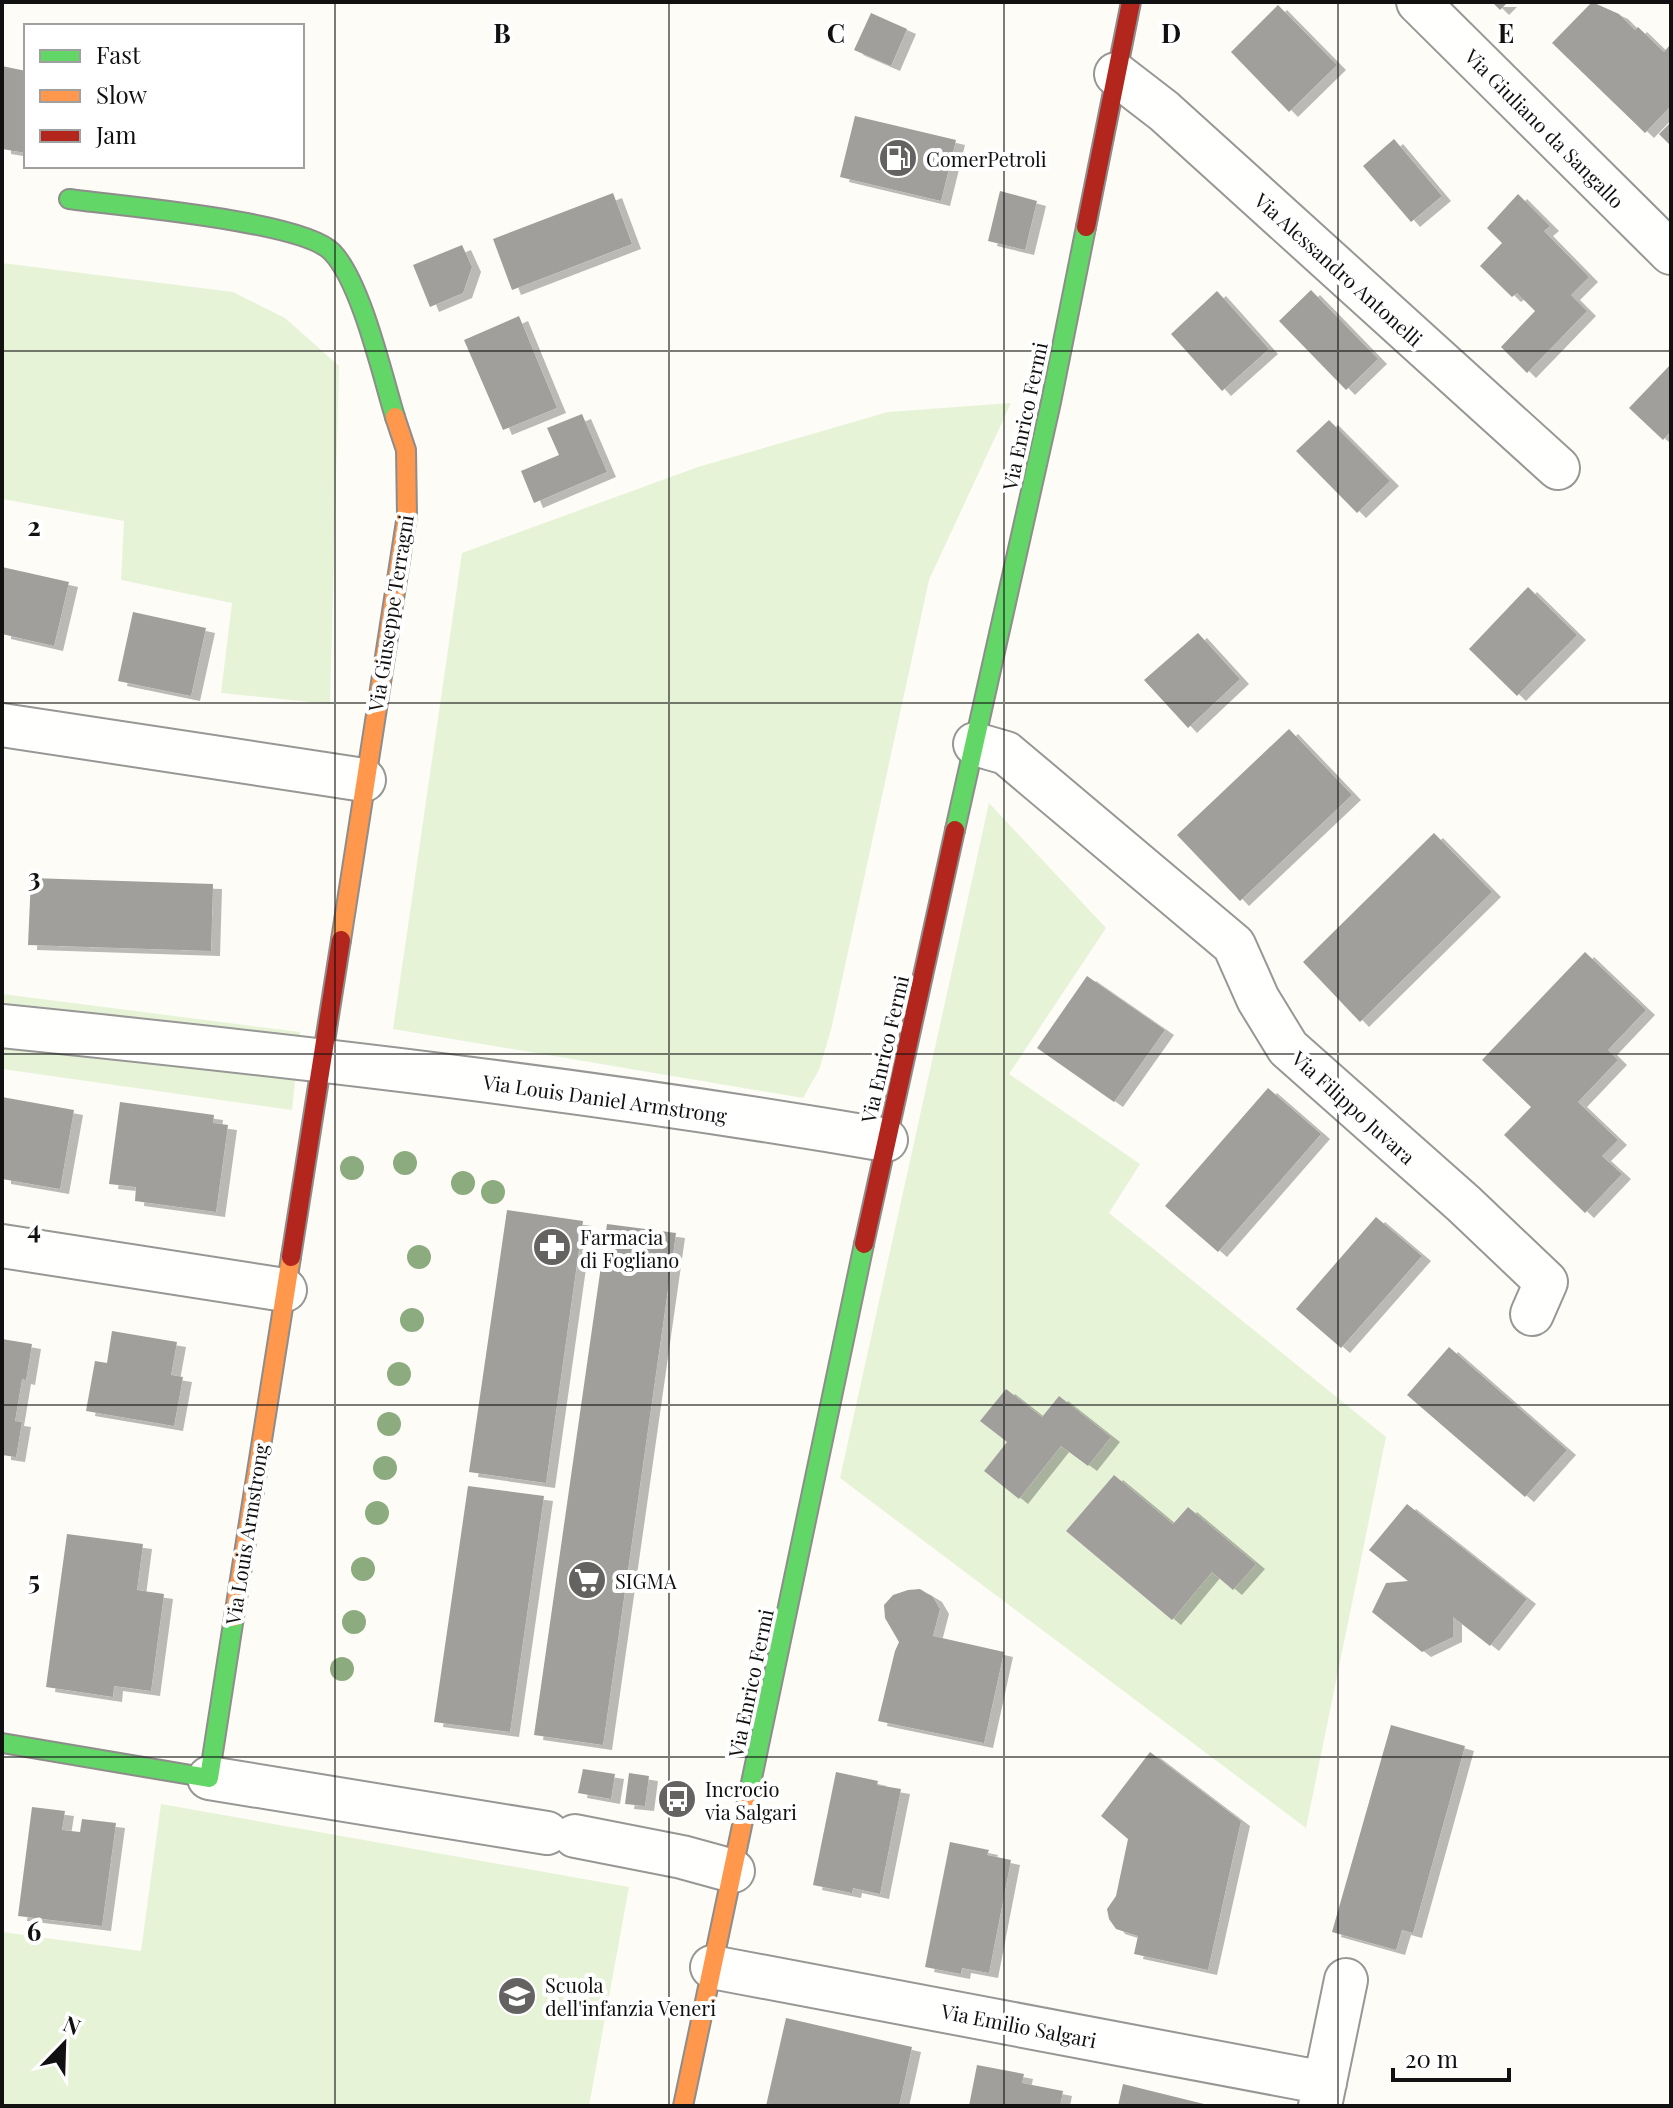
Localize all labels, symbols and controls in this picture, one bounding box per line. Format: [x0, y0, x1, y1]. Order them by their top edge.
text: B [493, 15, 511, 50]
text: C [827, 15, 845, 50]
text: D [1161, 15, 1181, 50]
text: E [1498, 15, 1514, 50]
legend [24, 24, 304, 168]
text: Fast [96, 38, 141, 70]
street label: Via Giuliano da Sangallo [1459, 42, 1631, 214]
text: Slow [96, 78, 148, 110]
text: Jam [95, 118, 137, 150]
fuel station icon: ComerPetroli [877, 137, 919, 179]
place label: ComerPetroli [926, 145, 1047, 172]
street label: Via Alessandro Antonelli [1248, 186, 1429, 352]
street label: Via Enrico Fermi [995, 339, 1053, 493]
text: 2 [27, 508, 41, 543]
street label: Via Giuseppe Terragni [361, 513, 419, 714]
text: 3 [28, 859, 40, 894]
street label: Via Enrico Fermi [854, 972, 914, 1126]
street label: Via Filippo Juvara [1286, 1044, 1421, 1170]
street label: Via Louis Daniel Armstrong [480, 1067, 729, 1129]
text: 4 [27, 1211, 41, 1246]
place label: Farmacia di Fogliano [580, 1223, 679, 1273]
pharmacy icon: Farmacia di Fogliano [531, 1226, 573, 1268]
street label: Via Louis Armstrong [218, 1441, 274, 1628]
supermarket icon: SIGMA [566, 1559, 608, 1601]
text: 5 [28, 1562, 40, 1597]
place label: SIGMA [615, 1567, 677, 1594]
street label: Via Enrico Fermi [721, 1606, 779, 1760]
place label: Incrocio via Salgari [704, 1775, 797, 1825]
bus stop icon: Incrocio via Salgari [656, 1778, 698, 1820]
text: 6 [27, 1913, 41, 1948]
place label: Scuola dell'infanzia Veneri [545, 1971, 716, 2021]
school or university icon: Scuola dell'infanzia Veneri [496, 1975, 538, 2017]
street label: Via Emilio Salgari [938, 1997, 1099, 2053]
north arrow [24, 2004, 104, 2084]
text: N [59, 2008, 85, 2042]
scale bar [1393, 2032, 1509, 2082]
text: 20 m [1405, 2042, 1458, 2074]

